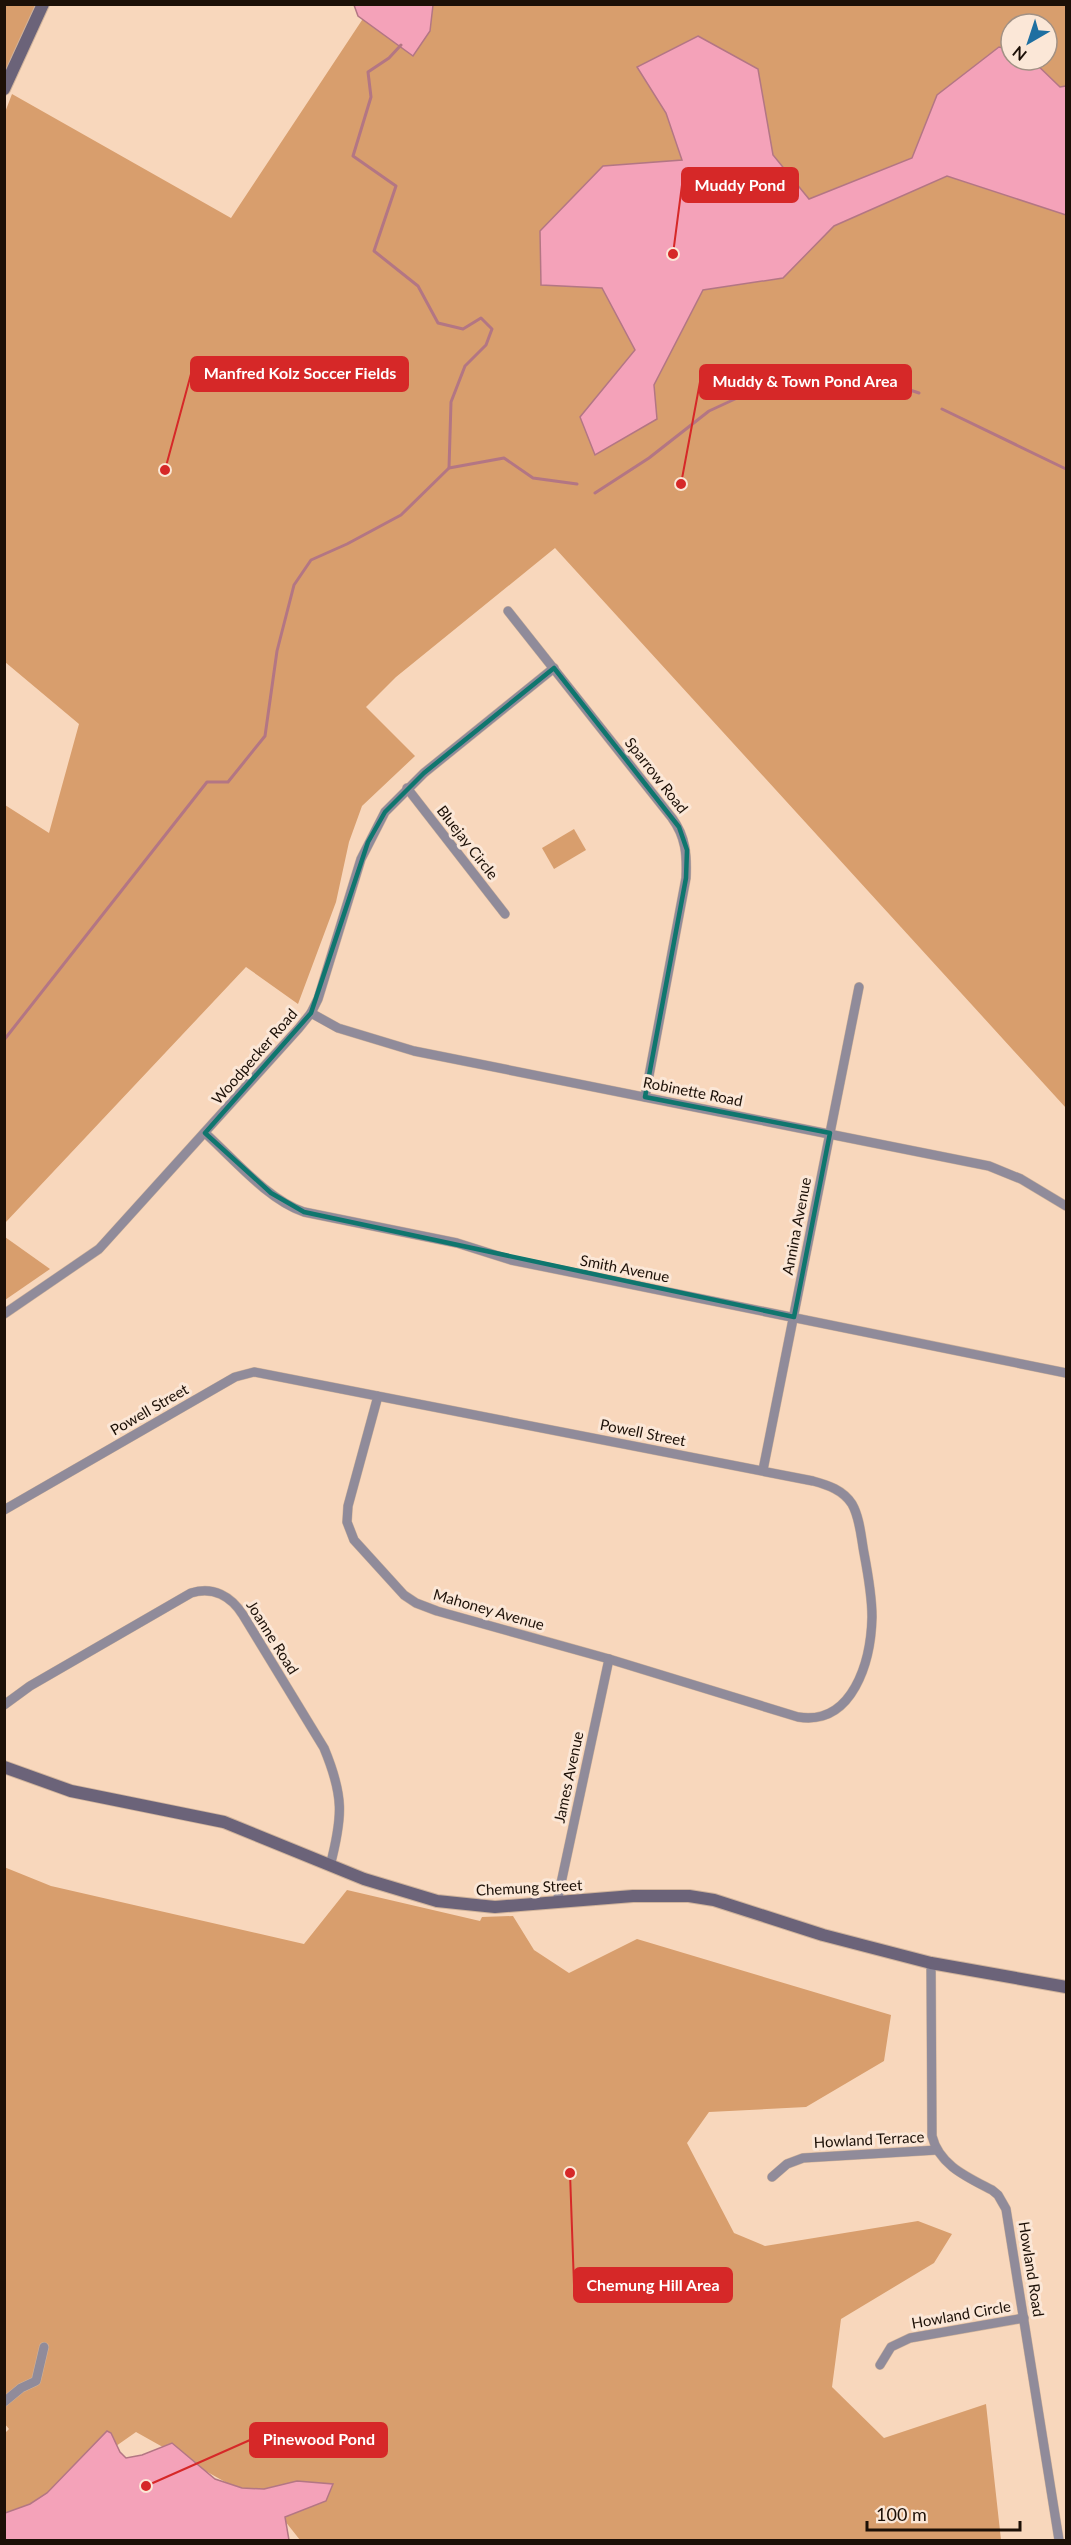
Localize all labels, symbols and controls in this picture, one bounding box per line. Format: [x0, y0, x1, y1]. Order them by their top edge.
north arrow [999, 12, 1059, 72]
text: N [1008, 43, 1030, 65]
callout: Muddy Pond [682, 168, 798, 202]
text: Muddy Pond [695, 175, 785, 194]
callout: Manfred Kolz Soccer Fields [191, 357, 408, 391]
text: Manfred Kolz Soccer Fields [204, 363, 396, 382]
callout: Muddy & Town Pond Area [700, 365, 911, 399]
text: Muddy & Town Pond Area [712, 371, 898, 390]
street label: Sparrow Road [622, 733, 692, 817]
street label: Bluejay Circle [434, 801, 502, 883]
street label: Woodpecker Road [208, 1004, 300, 1108]
street label: Robinette Road [642, 1073, 744, 1109]
street label: Annina Avenue [778, 1175, 814, 1276]
street label: Smith Avenue [579, 1251, 671, 1285]
street label: Powell Street [107, 1379, 192, 1439]
street label: Powell Street [599, 1415, 688, 1449]
street label: Mahoney Avenue [431, 1585, 547, 1633]
street label: Joanne Road [243, 1597, 303, 1677]
street label: James Avenue [550, 1729, 587, 1824]
street label: Chemung Street [475, 1875, 583, 1899]
street label: Howland Terrace [813, 2127, 925, 2151]
street label: Howland Road [1016, 2220, 1048, 2318]
callout: Chemung Hill Area [574, 2268, 732, 2302]
text: Chemung Hill Area [586, 2275, 720, 2294]
street label: Howland Circle [910, 2296, 1012, 2332]
callout: Pinewood Pond [250, 2423, 387, 2457]
text: Pinewood Pond [263, 2429, 375, 2448]
scale bar [867, 2494, 1020, 2532]
text: 100 m [876, 2503, 927, 2525]

